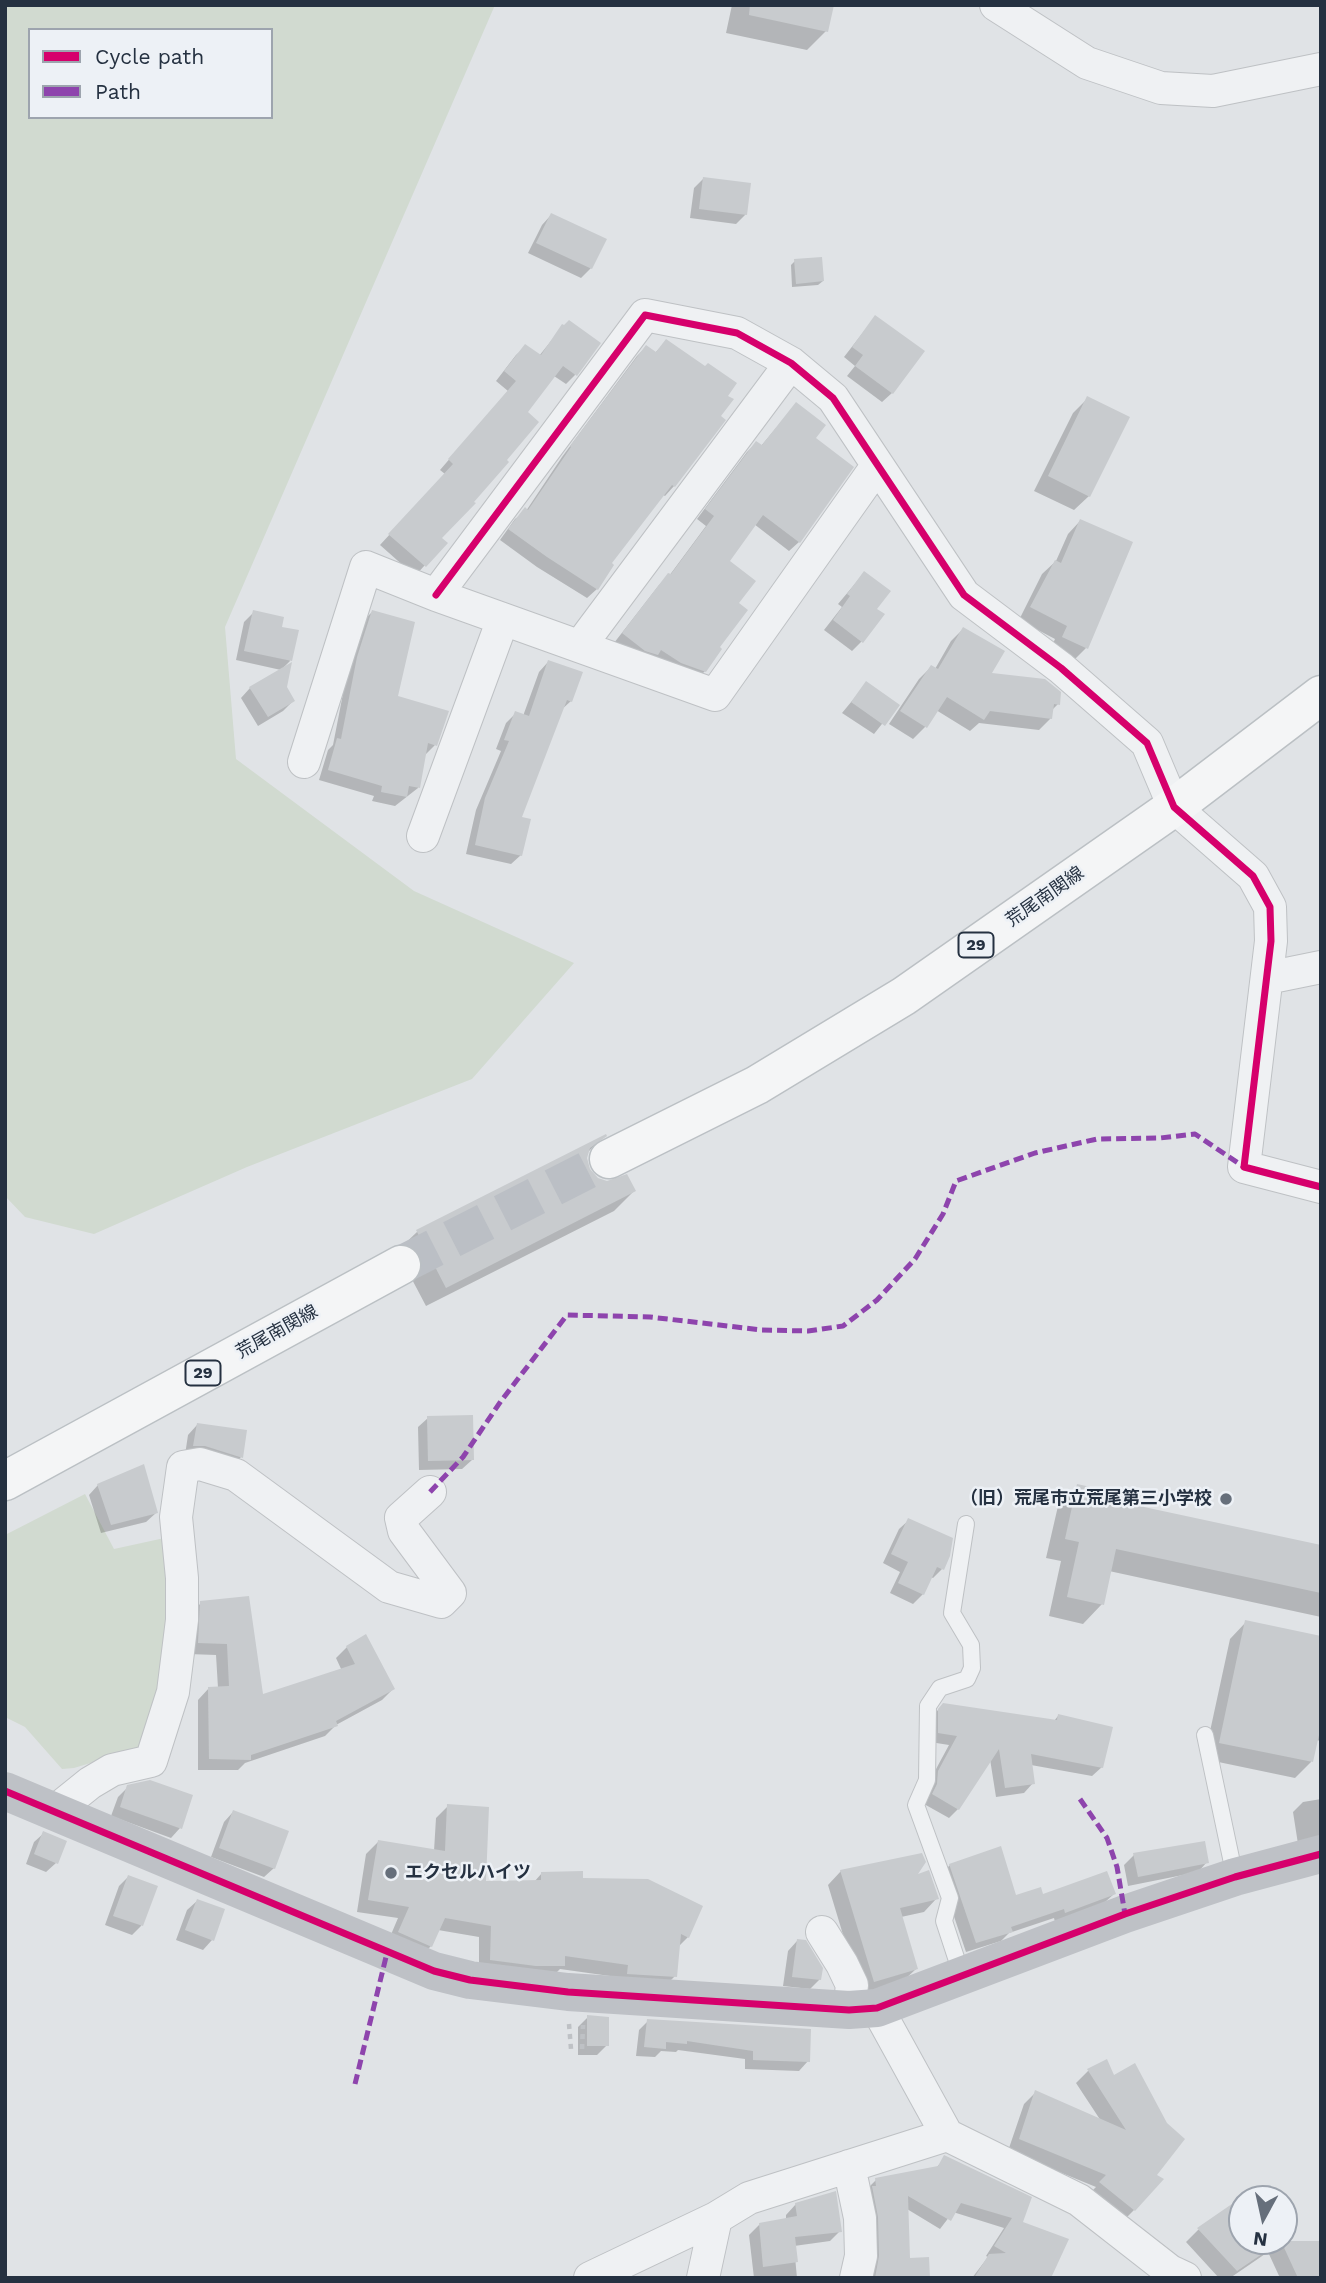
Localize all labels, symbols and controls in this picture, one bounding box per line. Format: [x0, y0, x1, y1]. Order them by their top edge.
legend [28, 28, 273, 119]
text: Cycle path [95, 44, 204, 69]
text: Path [95, 79, 141, 104]
street label: 荒尾南関線 [1002, 862, 1088, 932]
road number: 29 [958, 932, 993, 958]
street label: 荒尾南関線 [232, 1301, 322, 1363]
road number: 29 [186, 1360, 220, 1386]
place label: （旧）荒尾市立荒尾第三小学校 [960, 1488, 1212, 1510]
marker: （旧）荒尾市立荒尾第三小学校 [1218, 1491, 1234, 1507]
place label: エクセルハイツ [405, 1862, 531, 1884]
marker: エクセルハイツ [383, 1865, 399, 1881]
north arrow [1228, 2185, 1298, 2255]
text: N [1252, 2227, 1269, 2252]

